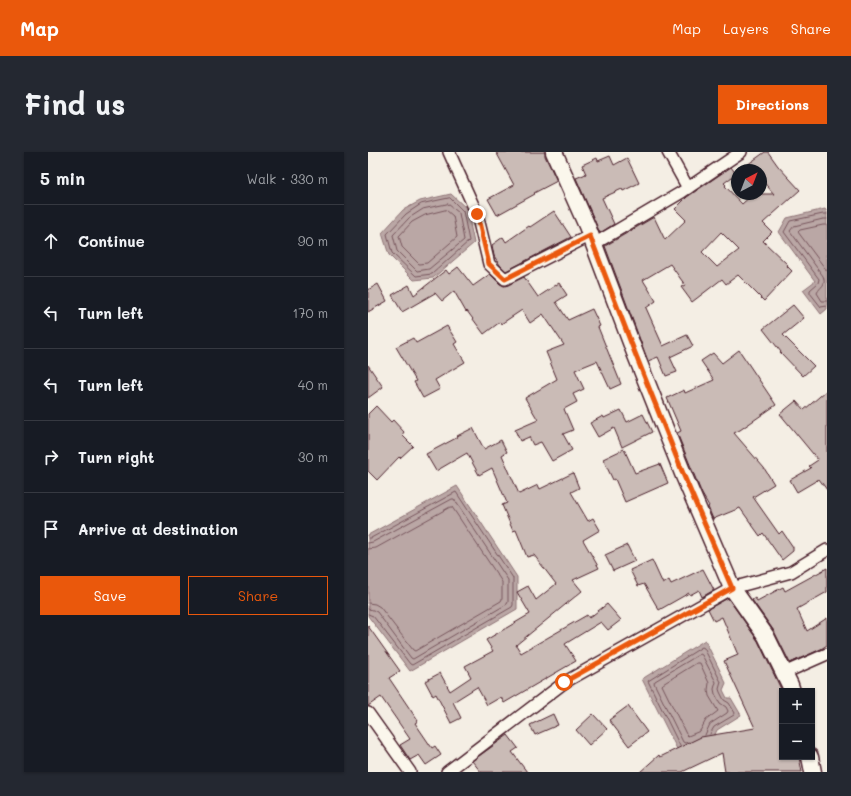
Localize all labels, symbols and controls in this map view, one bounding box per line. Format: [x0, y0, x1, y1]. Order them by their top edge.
text: Map [20, 16, 59, 41]
text: Map [672, 19, 701, 38]
text: Layers [723, 19, 769, 38]
text: Share [791, 19, 831, 38]
button: Directions [718, 85, 827, 124]
text: Find us [24, 86, 125, 122]
north arrow [731, 164, 767, 200]
text: 5 min [40, 167, 85, 189]
text: Walk · 330 m [247, 170, 328, 187]
route end [468, 205, 486, 223]
icon: ahead [40, 230, 62, 252]
text: Continue [78, 231, 145, 251]
text: 90 m [298, 232, 328, 249]
icon: left [40, 302, 62, 324]
text: Turn left [78, 303, 143, 323]
text: 170 m [292, 304, 328, 321]
icon: left [40, 374, 62, 396]
text: Turn left [78, 375, 143, 395]
text: 40 m [298, 376, 328, 393]
icon: right [40, 446, 62, 468]
text: Turn right [78, 447, 155, 467]
text: 30 m [298, 448, 328, 465]
icon: arrive [40, 518, 62, 540]
text: Arrive at destination [78, 519, 238, 539]
button: Save [40, 576, 180, 615]
button: Share [188, 576, 328, 615]
route start [555, 673, 573, 691]
map controls [779, 688, 815, 760]
button: + [779, 688, 815, 724]
button: − [779, 724, 815, 760]

